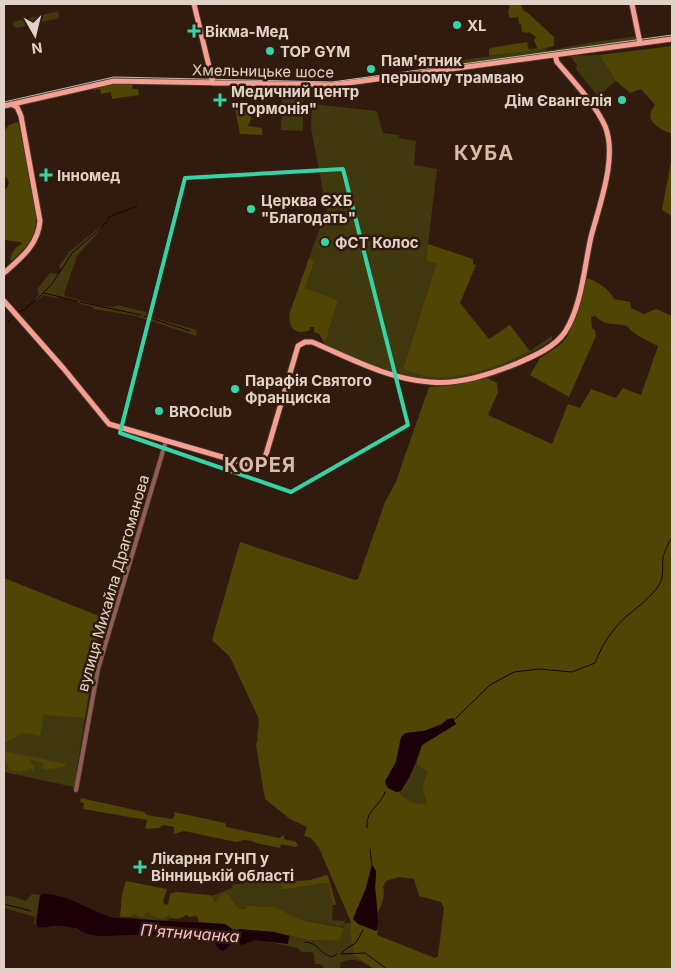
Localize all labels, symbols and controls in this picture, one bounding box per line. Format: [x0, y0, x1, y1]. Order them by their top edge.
north arrow [10, 10, 60, 60]
place label: XL [467, 16, 487, 35]
marker: XL [451, 19, 463, 31]
place label: Вікма-Мед [205, 22, 289, 41]
marker: Вікма-Мед [187, 24, 201, 38]
text: N [30, 39, 43, 58]
place label: TOP GYM [280, 42, 350, 61]
marker: TOP GYM [264, 45, 276, 57]
place label: Пам'ятник першому трамваю [381, 51, 524, 87]
street label: Хмельницьке шосе [192, 60, 334, 82]
marker: Пам'ятник першому трамваю [365, 63, 377, 75]
place label: Медичний центр "Гормонія" [231, 82, 359, 118]
place label: Дім Євангелія [504, 91, 612, 110]
marker: Медичний центр "Гормонія" [213, 93, 227, 107]
marker: Дім Євангелія [616, 94, 628, 106]
district label: КУБА [454, 141, 514, 165]
place label: Інномед [57, 166, 120, 185]
marker: Інномед [39, 168, 53, 182]
place label: Церква ЄХБ "Благодать" [261, 191, 356, 227]
marker: Церква ЄХБ "Благодать" [245, 203, 257, 215]
place label: ФСТ Колос [335, 233, 419, 252]
marker: ФСТ Колос [319, 236, 331, 248]
place label: Парафія Святого Франциска [245, 371, 372, 407]
marker: Парафія Святого Франциска [229, 383, 241, 395]
place label: BROclub [169, 402, 232, 421]
marker: BROclub [153, 405, 165, 417]
district label: КОРЕЯ [224, 453, 296, 477]
street label: вулиця Михайла Драгоманова [73, 473, 153, 693]
place label: Лікарня ГУНП у Вінницькій області [151, 849, 294, 885]
marker: Лікарня ГУНП у Вінницькій області [133, 860, 147, 874]
water label: П'ятничанка [140, 920, 240, 946]

